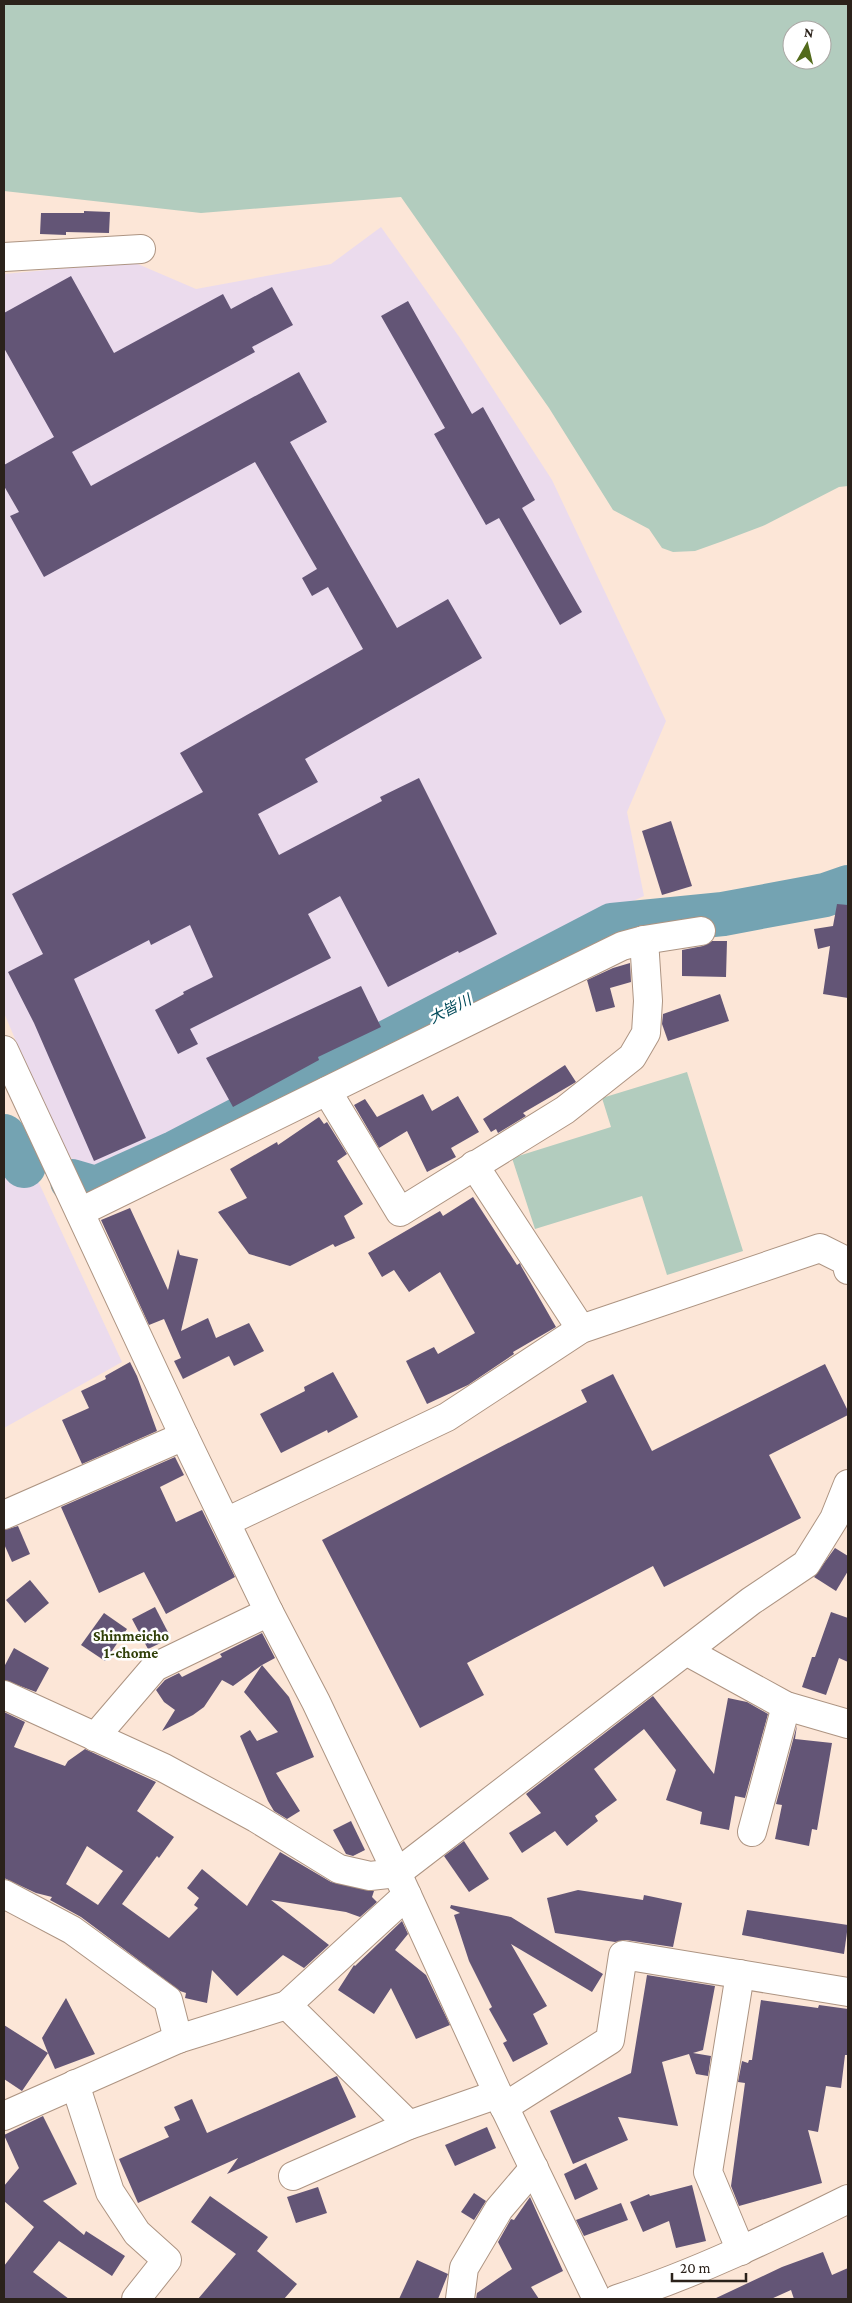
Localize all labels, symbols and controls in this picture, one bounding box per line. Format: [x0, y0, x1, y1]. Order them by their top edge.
north arrow [782, 20, 832, 70]
text: N [803, 24, 815, 41]
water label: 大皆川 [426, 991, 475, 1026]
district label: Shinmeicho 1-chome [93, 1628, 169, 1661]
scale bar [672, 2250, 746, 2282]
text: 20 m [680, 2260, 711, 2276]

